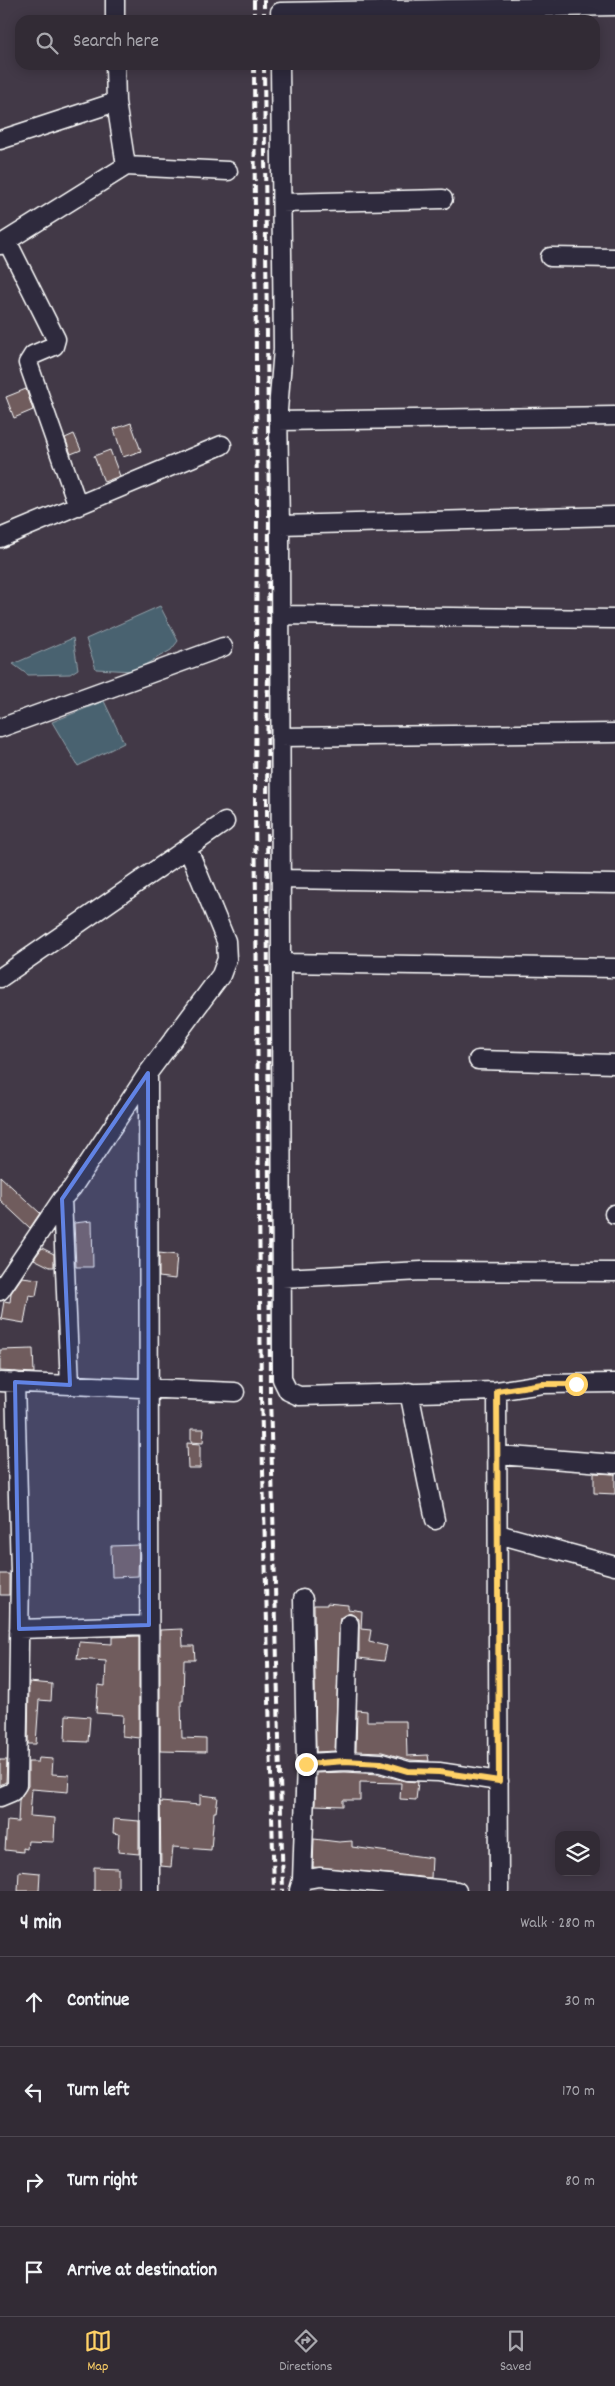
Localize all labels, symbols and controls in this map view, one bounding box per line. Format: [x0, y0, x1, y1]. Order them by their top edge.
search box [15, 15, 600, 70]
icon: search [33, 29, 61, 57]
text: Search here [73, 29, 159, 56]
route start [565, 1373, 588, 1396]
route end [295, 1753, 318, 1776]
map controls [555, 1831, 600, 1876]
button: layers [555, 1831, 600, 1876]
text: 4 min [20, 1909, 62, 1939]
text: Walk · 280 m [520, 1912, 595, 1935]
icon: ahead [20, 1988, 48, 2016]
text: Continue [67, 1988, 129, 2015]
text: 30 m [565, 1990, 595, 2013]
icon: left [20, 2078, 48, 2106]
text: Turn left [67, 2078, 130, 2105]
text: 170 m [562, 2080, 595, 2103]
icon: right [20, 2168, 48, 2196]
text: Turn right [67, 2168, 138, 2195]
text: 80 m [565, 2170, 595, 2193]
icon: arrive [20, 2258, 48, 2286]
text: Arrive at destination [67, 2258, 217, 2285]
tab: Map [84, 2327, 112, 2377]
tab: Directions [279, 2327, 332, 2377]
tab: Saved [500, 2327, 531, 2377]

